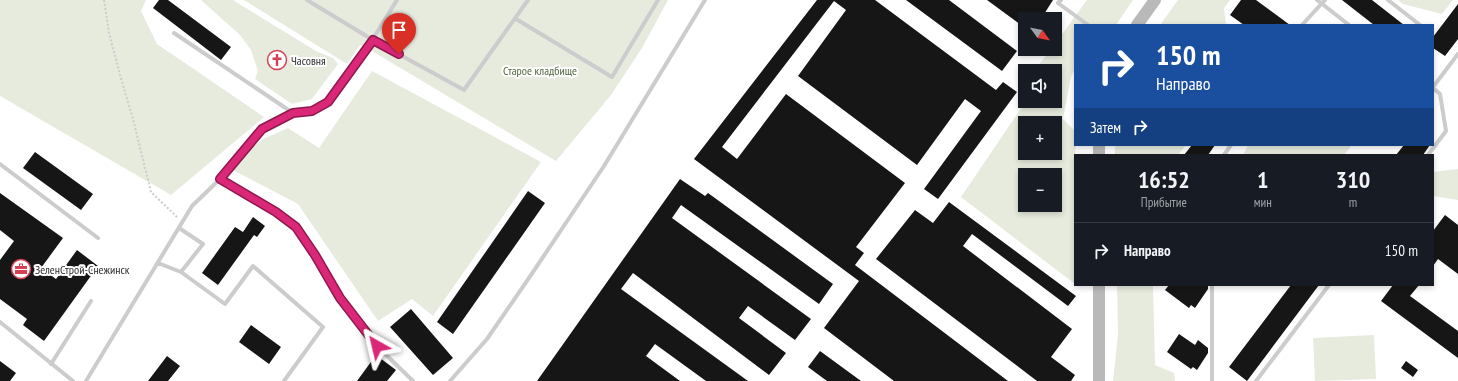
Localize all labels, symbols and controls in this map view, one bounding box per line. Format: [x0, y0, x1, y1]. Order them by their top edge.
north arrow [1018, 12, 1062, 56]
map controls [1018, 12, 1062, 212]
pin [382, 13, 416, 54]
icon: arrive [388, 19, 410, 41]
text: 150 m [1156, 36, 1220, 73]
icon: right [1090, 40, 1142, 92]
church icon: Часовня [266, 49, 288, 71]
place label: Часовня [291, 53, 326, 68]
park label: Старое кладбище [503, 63, 577, 78]
button: sound [1018, 64, 1062, 108]
text: Направо [1156, 72, 1211, 95]
button: + [1018, 116, 1062, 160]
icon: right [1129, 116, 1151, 138]
text: Затем [1090, 118, 1121, 137]
text: 16:52 [1138, 164, 1190, 195]
text: 1 [1257, 164, 1268, 195]
text: 310 [1336, 164, 1370, 195]
button: − [1018, 168, 1062, 212]
text: Прибытие [1141, 194, 1187, 211]
text: мин [1254, 194, 1272, 211]
text: m [1349, 194, 1357, 211]
icon: right [1090, 240, 1112, 262]
text: Направо [1124, 241, 1171, 260]
text: 150 m [1385, 241, 1418, 260]
office icon: ЗеленСтрой-Снежинск [10, 258, 32, 280]
place label: ЗеленСтрой-Снежинск [35, 262, 130, 277]
position arrow [356, 325, 398, 367]

